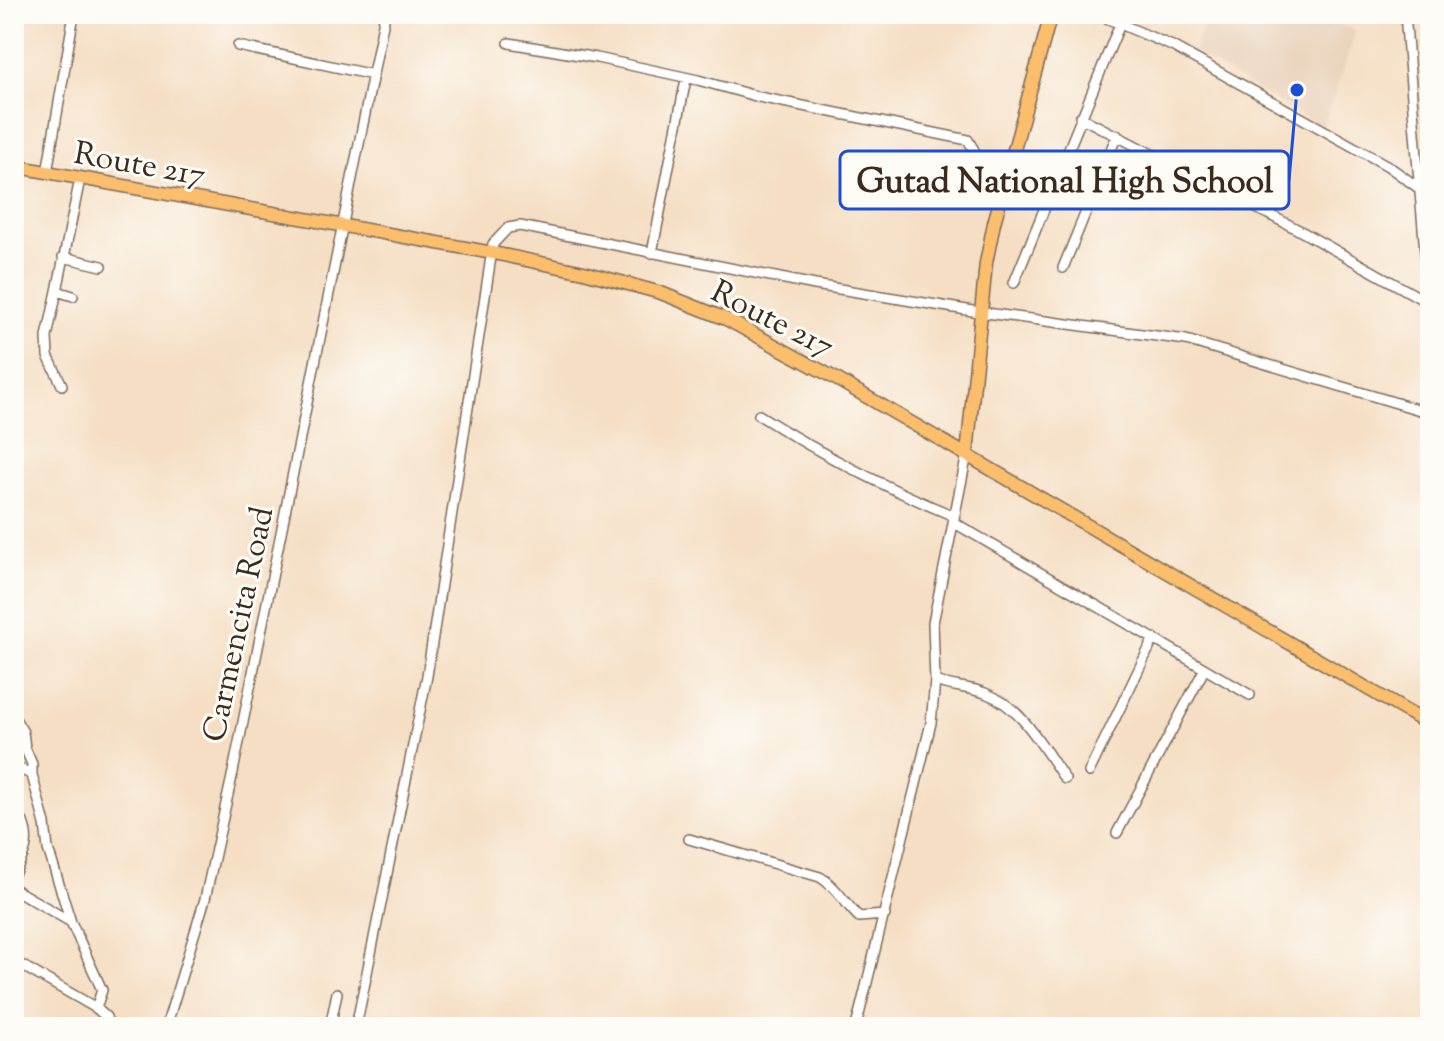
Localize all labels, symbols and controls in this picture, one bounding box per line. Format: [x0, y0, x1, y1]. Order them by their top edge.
street label: Route 217 [70, 132, 209, 200]
callout: Gutad National High School [840, 151, 1289, 209]
text: Gutad National High School [857, 159, 1274, 208]
street label: Route 217 [702, 270, 841, 371]
street label: Carmencita Road [193, 503, 287, 746]

